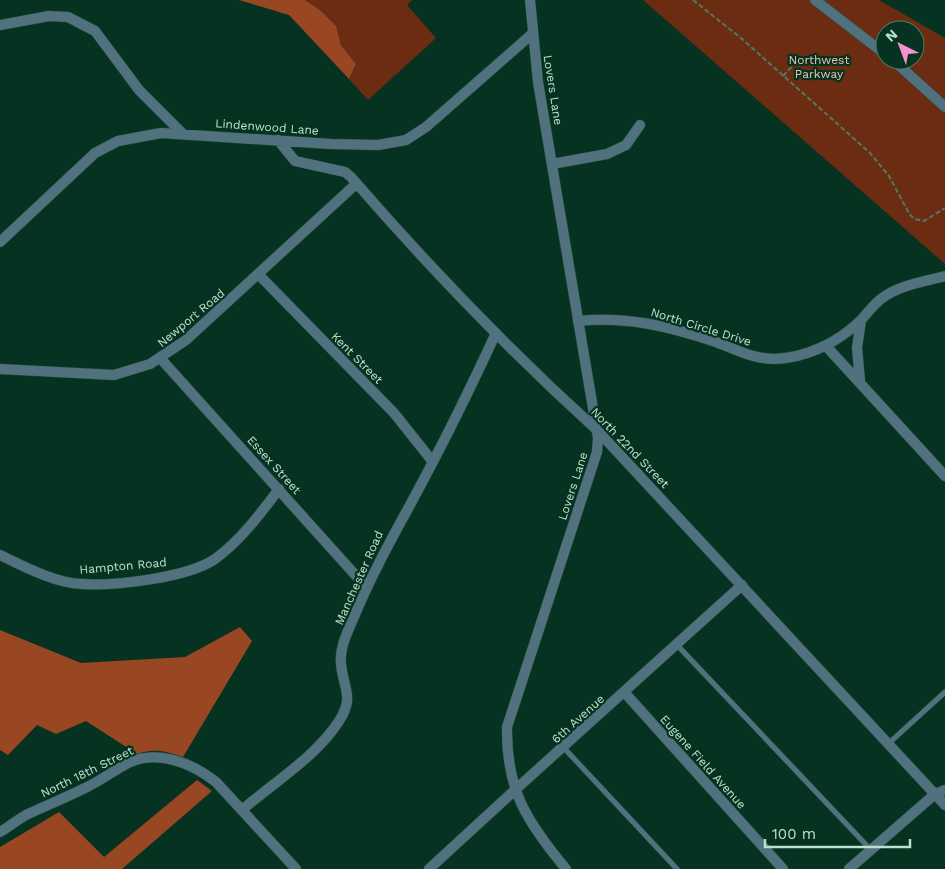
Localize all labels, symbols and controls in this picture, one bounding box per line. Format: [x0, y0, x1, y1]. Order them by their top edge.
north arrow [875, 20, 925, 70]
text: N [882, 26, 901, 45]
park label: Northwest Parkway [789, 53, 849, 81]
street label: Lovers Lane [541, 54, 565, 126]
street label: Lindenwood Lane [215, 116, 319, 138]
street label: Newport Road [155, 286, 227, 350]
street label: North Circle Drive [649, 305, 753, 349]
street label: Kent Street [328, 329, 386, 387]
street label: North 22nd Street [588, 405, 672, 491]
street label: Essex Street [244, 433, 304, 497]
street label: Lovers Lane [555, 450, 591, 522]
street label: Manchester Road [332, 529, 386, 627]
street label: Hampton Road [79, 555, 167, 577]
street label: 6th Avenue [549, 692, 607, 746]
street label: Eugene Field Avenue [657, 712, 749, 812]
street label: North 18th Street [38, 743, 136, 801]
scale bar [765, 816, 910, 848]
text: 100 m [772, 825, 816, 843]

